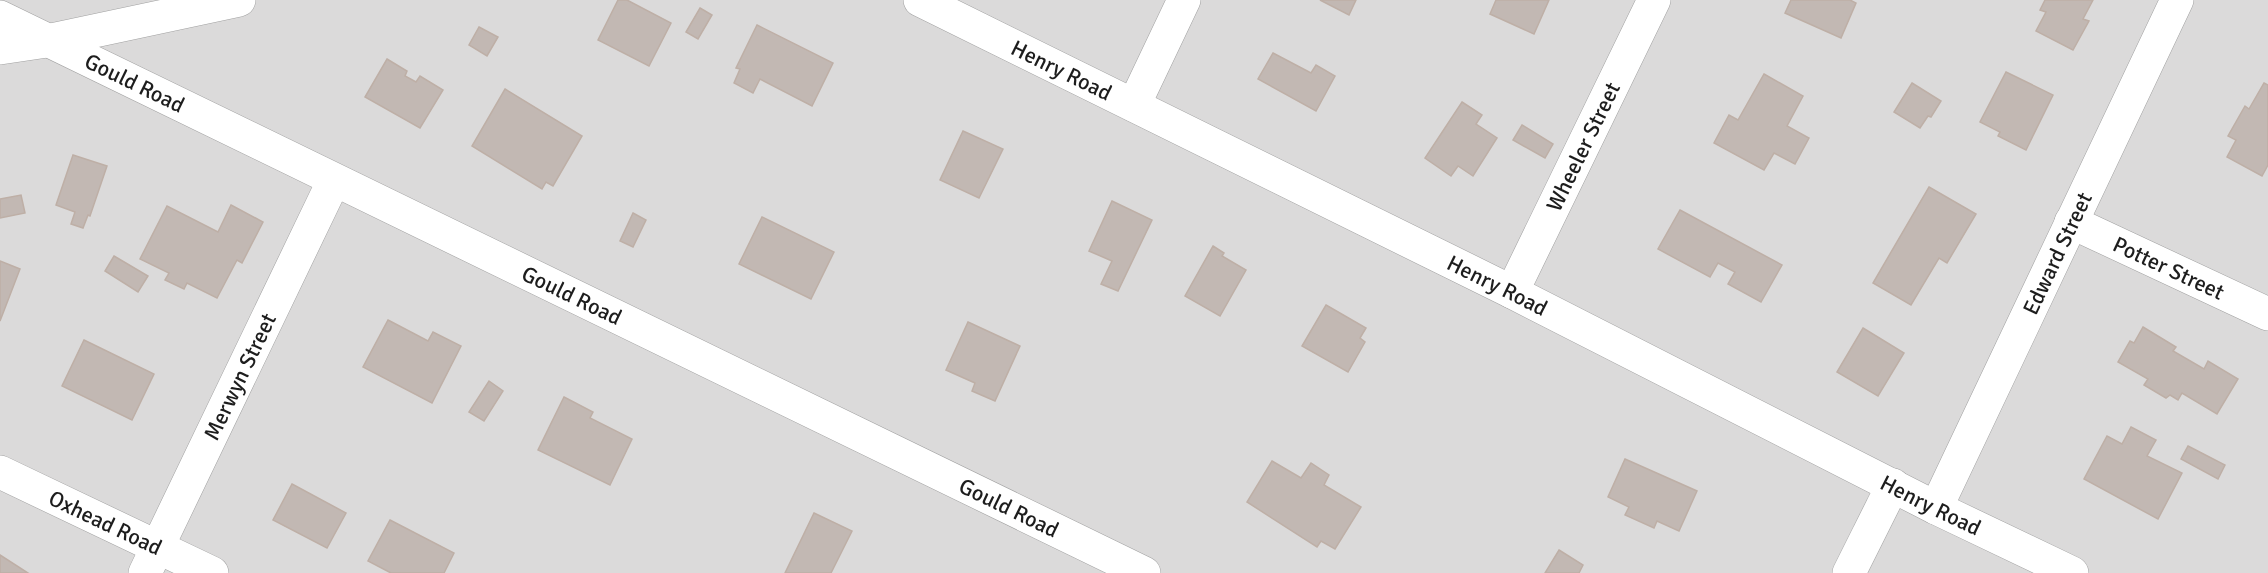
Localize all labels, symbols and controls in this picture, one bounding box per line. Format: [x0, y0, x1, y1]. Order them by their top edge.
street label: Henry Road [1007, 34, 1116, 106]
street label: Gould Road [81, 47, 189, 118]
street label: Wheeler Street [1540, 77, 1626, 215]
street label: Edward Street [2016, 187, 2098, 319]
street label: Potter Street [2109, 230, 2229, 305]
street label: Henry Road [1443, 249, 1552, 321]
street label: Gould Road [518, 259, 626, 331]
street label: Merwyn Street [197, 308, 282, 444]
street label: Henry Road [1876, 469, 1986, 541]
street label: Gould Road [955, 472, 1063, 543]
street label: Oxhead Road [45, 484, 167, 561]

